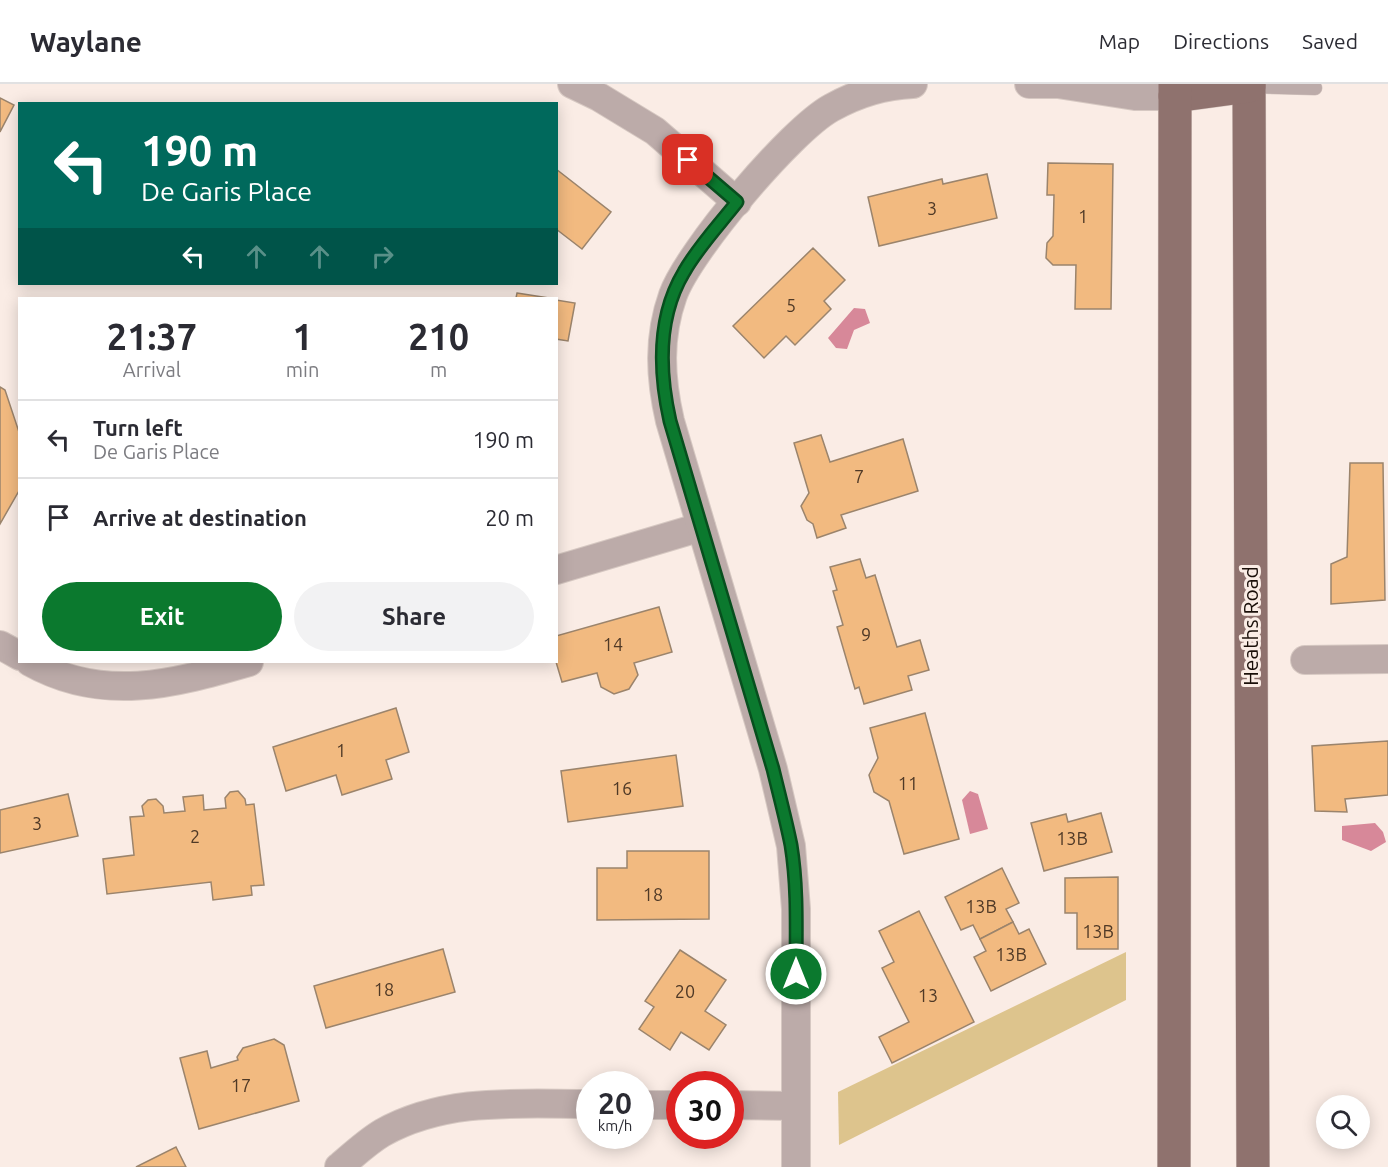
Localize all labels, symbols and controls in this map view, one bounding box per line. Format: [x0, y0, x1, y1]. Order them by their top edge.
text: Waylane [30, 26, 142, 57]
text: Map [1099, 29, 1140, 53]
text: Directions [1173, 29, 1269, 53]
text: Saved [1302, 29, 1358, 53]
icon: left [42, 126, 120, 204]
text: 190 m [141, 127, 258, 174]
pin [662, 134, 713, 185]
icon: arrive [671, 143, 704, 176]
text: De Garis Place [141, 176, 312, 206]
house number: 3 [927, 198, 937, 218]
house number: 1 [1078, 206, 1088, 226]
icon: left [177, 240, 210, 273]
icon: ahead [240, 240, 273, 273]
icon: ahead [303, 240, 336, 273]
icon: right [366, 240, 399, 273]
house number: 5 [786, 295, 796, 315]
text: 21:37 [107, 316, 197, 357]
text: 1 [292, 316, 313, 357]
text: 210 [408, 316, 469, 357]
text: Arrival [123, 358, 181, 381]
text: min [286, 358, 319, 381]
text: m [430, 358, 447, 381]
text: Turn left [93, 415, 183, 440]
icon: left [42, 423, 75, 456]
text: 190 m [473, 427, 534, 452]
text: De Garis Place [93, 440, 220, 463]
house number: 7 [854, 466, 864, 486]
icon: arrive [42, 501, 75, 534]
text: Arrive at destination [93, 505, 307, 530]
text: 20 m [485, 505, 534, 530]
street label: Heaths Road [1238, 566, 1262, 686]
button: Exit [42, 582, 282, 651]
button: Share [294, 582, 534, 651]
house number: 9 [861, 624, 871, 644]
house number: 14 [603, 634, 623, 654]
house number: 1 [336, 740, 346, 760]
house number: 11 [898, 773, 918, 793]
house number: 16 [612, 778, 632, 798]
house number: 3 [32, 813, 42, 833]
house number: 2 [190, 826, 200, 846]
house number: 13B [1056, 828, 1088, 848]
house number: 18 [643, 884, 663, 904]
house number: 13B [965, 896, 997, 916]
house number: 13B [1082, 921, 1114, 941]
position arrow [764, 942, 828, 1006]
house number: 13B [995, 944, 1027, 964]
house number: 18 [374, 979, 394, 999]
house number: 20 [675, 981, 695, 1001]
house number: 13 [918, 985, 938, 1005]
speed limit sign: 30 [666, 1071, 744, 1149]
house number: 17 [231, 1075, 251, 1095]
text: 20 [598, 1086, 632, 1120]
map controls [1316, 1095, 1370, 1149]
button: search [1316, 1095, 1370, 1149]
text: km/h [598, 1117, 632, 1134]

